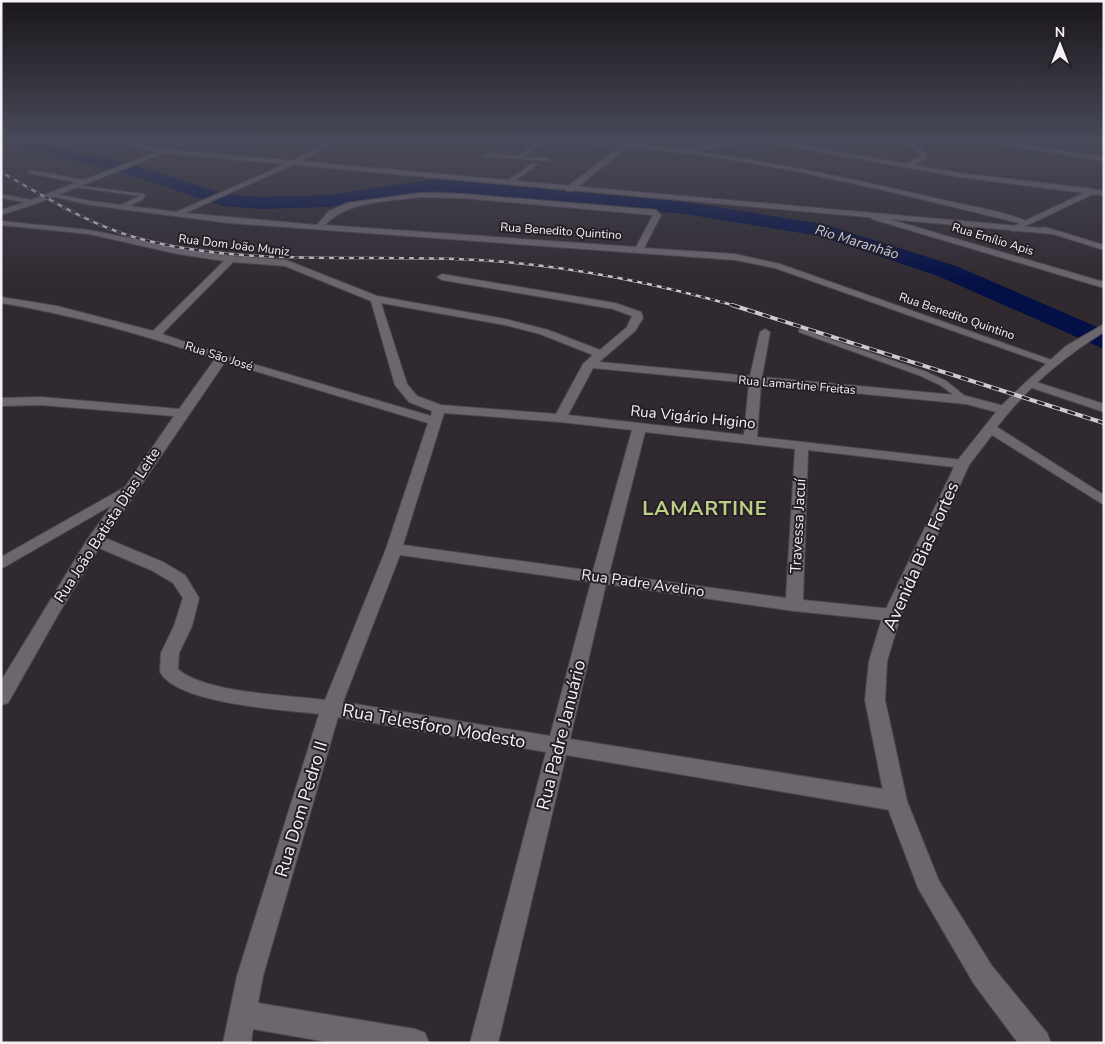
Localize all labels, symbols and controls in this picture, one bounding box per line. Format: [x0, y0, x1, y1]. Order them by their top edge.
north arrow [1035, 20, 1085, 70]
text: N [1055, 23, 1065, 42]
street label: Rua Benedito Quintino [500, 219, 623, 243]
street label: Rua Emílio Apis [950, 219, 1036, 259]
water label: Rio Maranhão [813, 220, 902, 264]
street label: Rua Dom João Muniz [177, 230, 291, 260]
street label: Rua Benedito Quintino [897, 289, 1017, 343]
street label: Rua São José [183, 338, 255, 374]
street label: Rua Lamartine Freitas [738, 372, 857, 398]
street label: Rua Vigário Higino [629, 400, 757, 434]
street label: Rua João Batista Dias Leite [49, 444, 165, 606]
street label: Travessa Jacuí [786, 477, 811, 574]
street label: Avenida Bias Fortes [877, 478, 965, 634]
district label: LAMARTINE [642, 495, 768, 522]
street label: Rua Padre Avelino [580, 564, 706, 602]
street label: Rua Padre Januário [531, 658, 591, 812]
street label: Rua Telesforo Modesto [340, 698, 528, 754]
street label: Rua Dom Pedro II [269, 738, 333, 880]

